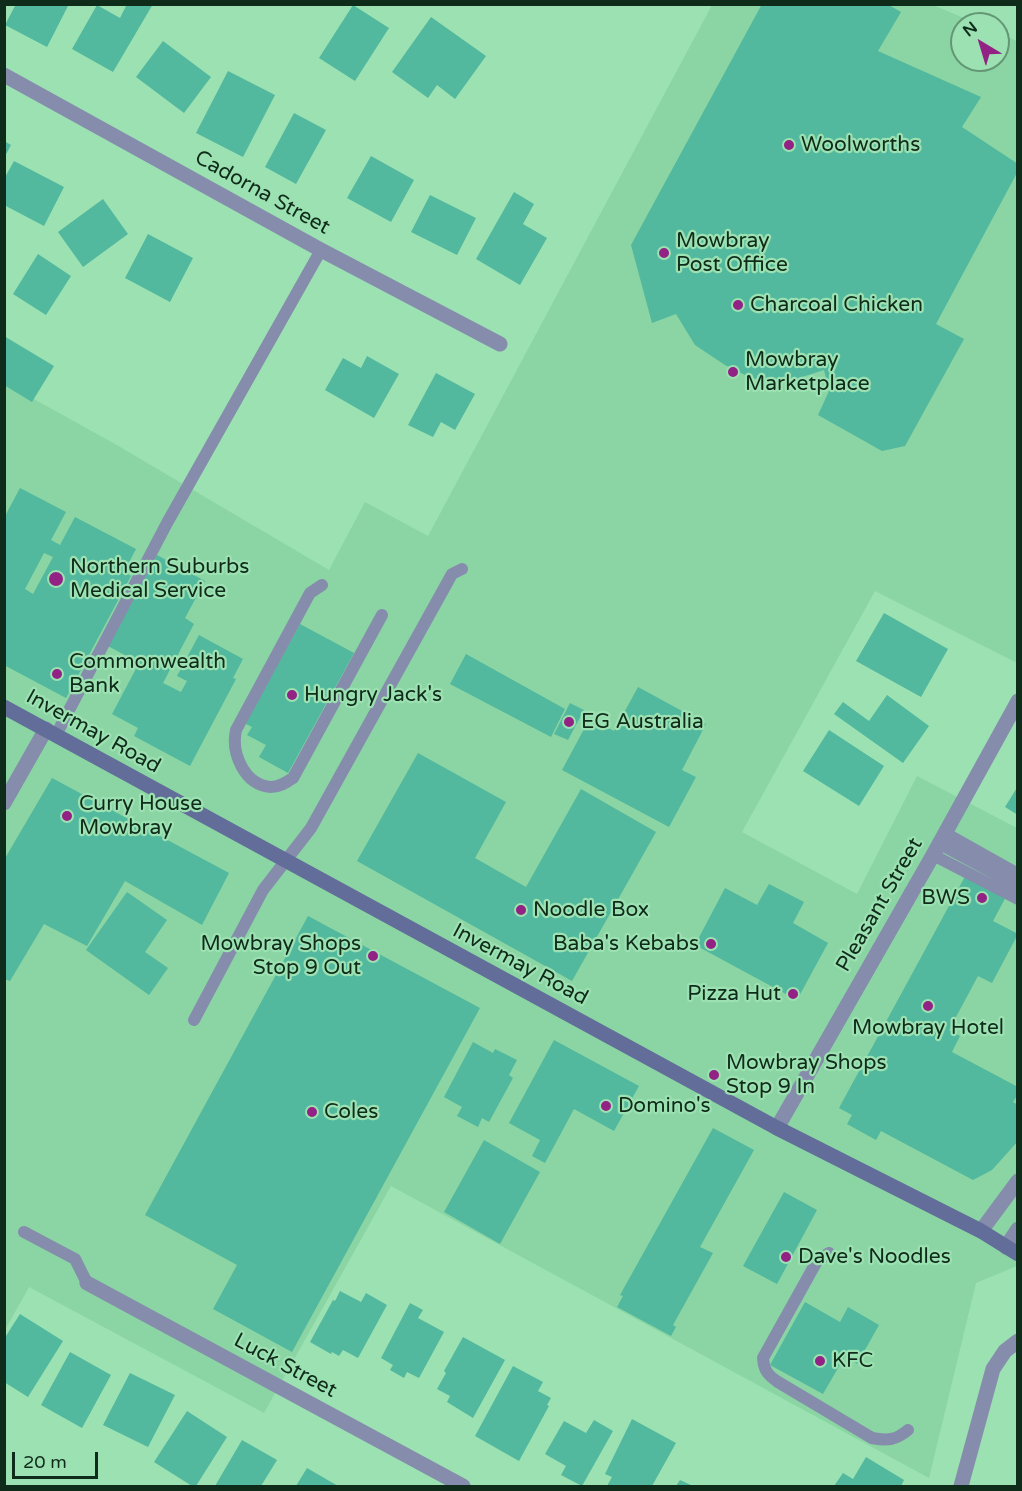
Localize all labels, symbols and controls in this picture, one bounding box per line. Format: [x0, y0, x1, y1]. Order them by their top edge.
north arrow [950, 12, 1010, 72]
text: N [959, 18, 981, 41]
place label: Woolworths [801, 132, 920, 158]
marker: Woolworths [782, 138, 796, 152]
street label: Cadorna Street [190, 145, 334, 241]
place label: Mowbray Post Office [676, 228, 788, 278]
marker: Mowbray Post Office [657, 246, 671, 260]
place label: Charcoal Chicken [750, 292, 923, 318]
marker: Charcoal Chicken [731, 298, 745, 312]
place label: Mowbray Marketplace [745, 347, 870, 397]
marker: Mowbray Marketplace [726, 365, 740, 379]
place label: Northern Suburbs Medical Service [70, 554, 249, 604]
marker: Northern Suburbs Medical Service [47, 570, 65, 588]
place label: Commonwealth Bank [69, 649, 226, 699]
marker: Commonwealth Bank [50, 667, 64, 681]
place label: Hungry Jack's [304, 682, 442, 708]
street label: Invermay Road [21, 685, 165, 779]
marker: Hungry Jack's [285, 688, 299, 702]
place label: EG Australia [581, 709, 704, 735]
marker: EG Australia [562, 715, 576, 729]
place label: Curry House Mowbray [79, 791, 202, 841]
marker: Curry House Mowbray [60, 809, 74, 823]
street label: Pleasant Street [831, 833, 929, 977]
place label: BWS [921, 885, 970, 911]
marker: BWS [975, 891, 989, 905]
place label: Noodle Box [533, 897, 649, 923]
marker: Noodle Box [514, 903, 528, 917]
street label: Invermay Road [448, 919, 592, 1011]
place label: Mowbray Shops Stop 9 Out [200, 931, 361, 981]
place label: Baba's Kebabs [553, 931, 699, 957]
marker: Baba's Kebabs [704, 937, 718, 951]
marker: Mowbray Shops Stop 9 Out [366, 949, 380, 963]
place label: Pizza Hut [687, 981, 781, 1007]
marker: Pizza Hut [786, 987, 800, 1001]
marker: Mowbray Hotel [921, 999, 935, 1013]
place label: Mowbray Hotel [852, 1015, 1004, 1041]
place label: Mowbray Shops Stop 9 In [726, 1050, 887, 1100]
marker: Mowbray Shops Stop 9 In [707, 1068, 721, 1082]
place label: Domino's [618, 1093, 711, 1119]
place label: Coles [324, 1099, 378, 1125]
marker: Domino's [599, 1099, 613, 1113]
marker: Coles [305, 1105, 319, 1119]
place label: Dave's Noodles [798, 1244, 951, 1270]
marker: Dave's Noodles [779, 1250, 793, 1264]
street label: Luck Street [229, 1328, 341, 1404]
place label: KFC [832, 1348, 873, 1374]
marker: KFC [813, 1354, 827, 1368]
scale bar [15, 1440, 100, 1478]
text: 20 m [23, 1451, 67, 1473]

